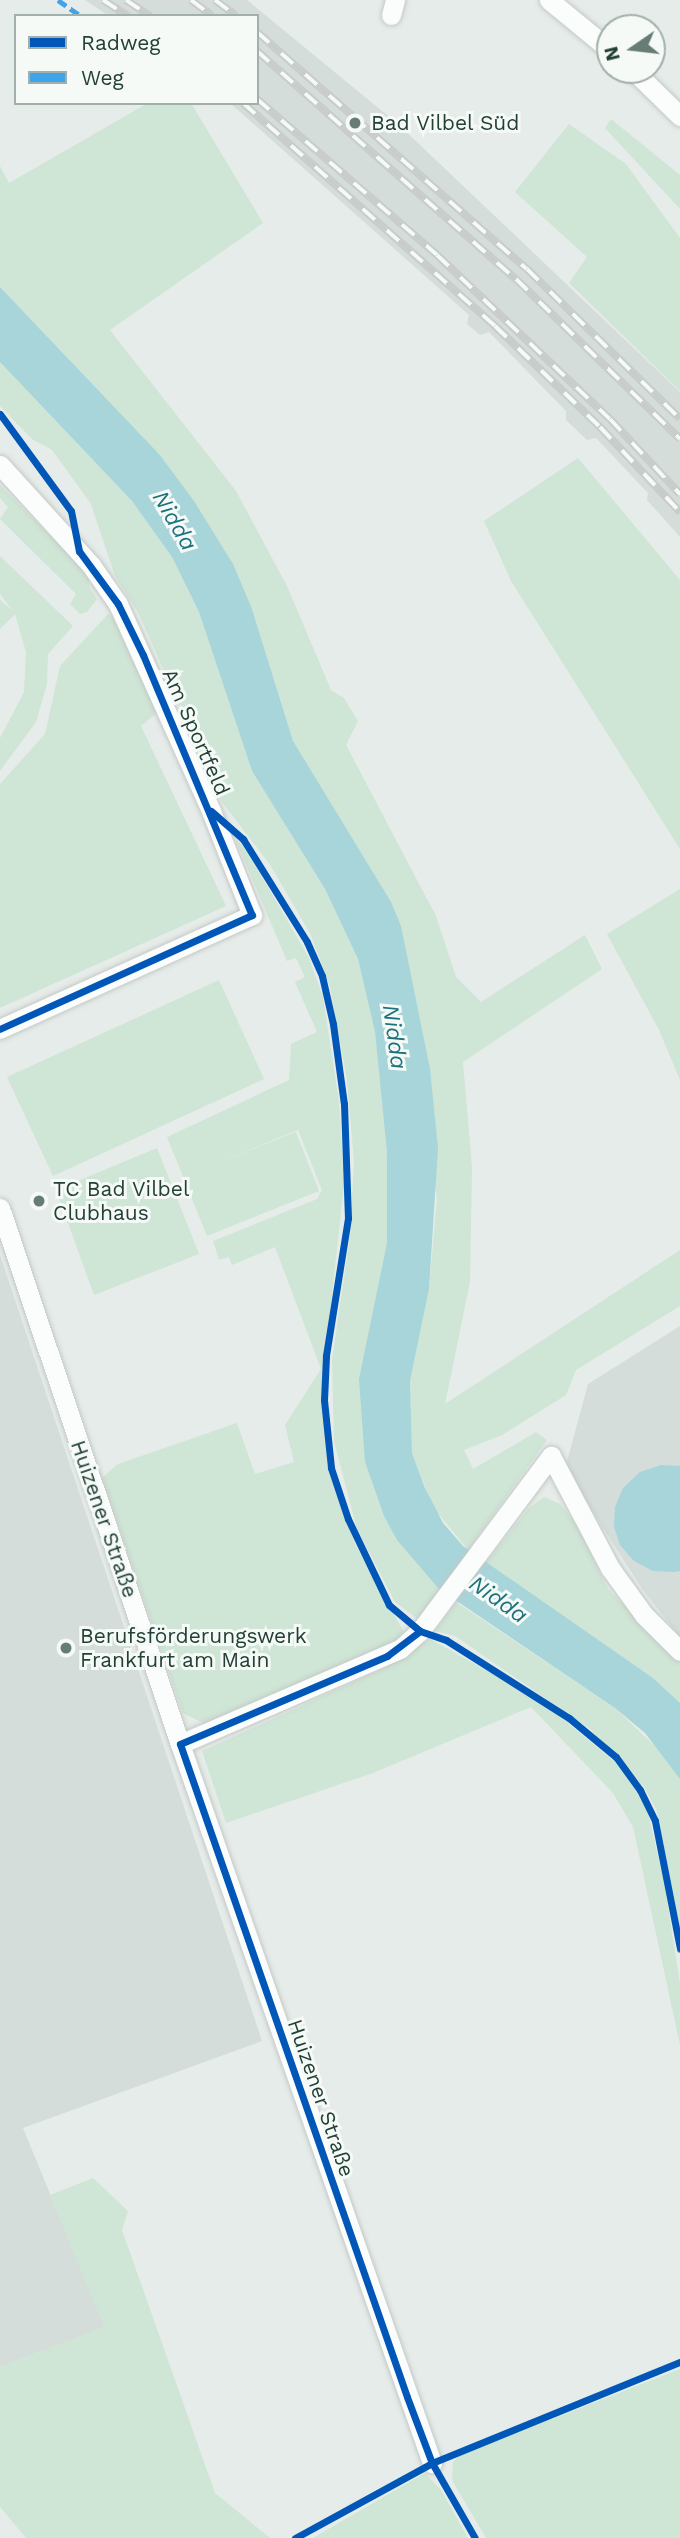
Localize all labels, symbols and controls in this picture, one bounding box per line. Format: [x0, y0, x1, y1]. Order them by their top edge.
legend [14, 14, 259, 105]
north arrow [596, 14, 666, 84]
text: Radweg [81, 30, 161, 55]
text: N [599, 44, 625, 63]
text: Weg [81, 65, 124, 90]
place label: Bad Vilbel Süd [371, 110, 521, 136]
marker: Bad Vilbel Süd [345, 113, 365, 133]
water label: Nidda [146, 486, 202, 556]
street label: Am Sportfeld [157, 665, 235, 799]
water label: Nidda [376, 1003, 412, 1071]
place label: TC Bad Vilbel Clubhaus [53, 1176, 190, 1226]
marker: TC Bad Vilbel Clubhaus [31, 1193, 47, 1209]
street label: Huizener Straße [65, 1437, 143, 1601]
water label: Nidda [463, 1570, 533, 1630]
place label: Berufsförderungswerk Frankfurt am Main [80, 1623, 307, 1673]
marker: Berufsförderungswerk Frankfurt am Main [58, 1640, 74, 1656]
street label: Huizener Straße [282, 2016, 360, 2180]

